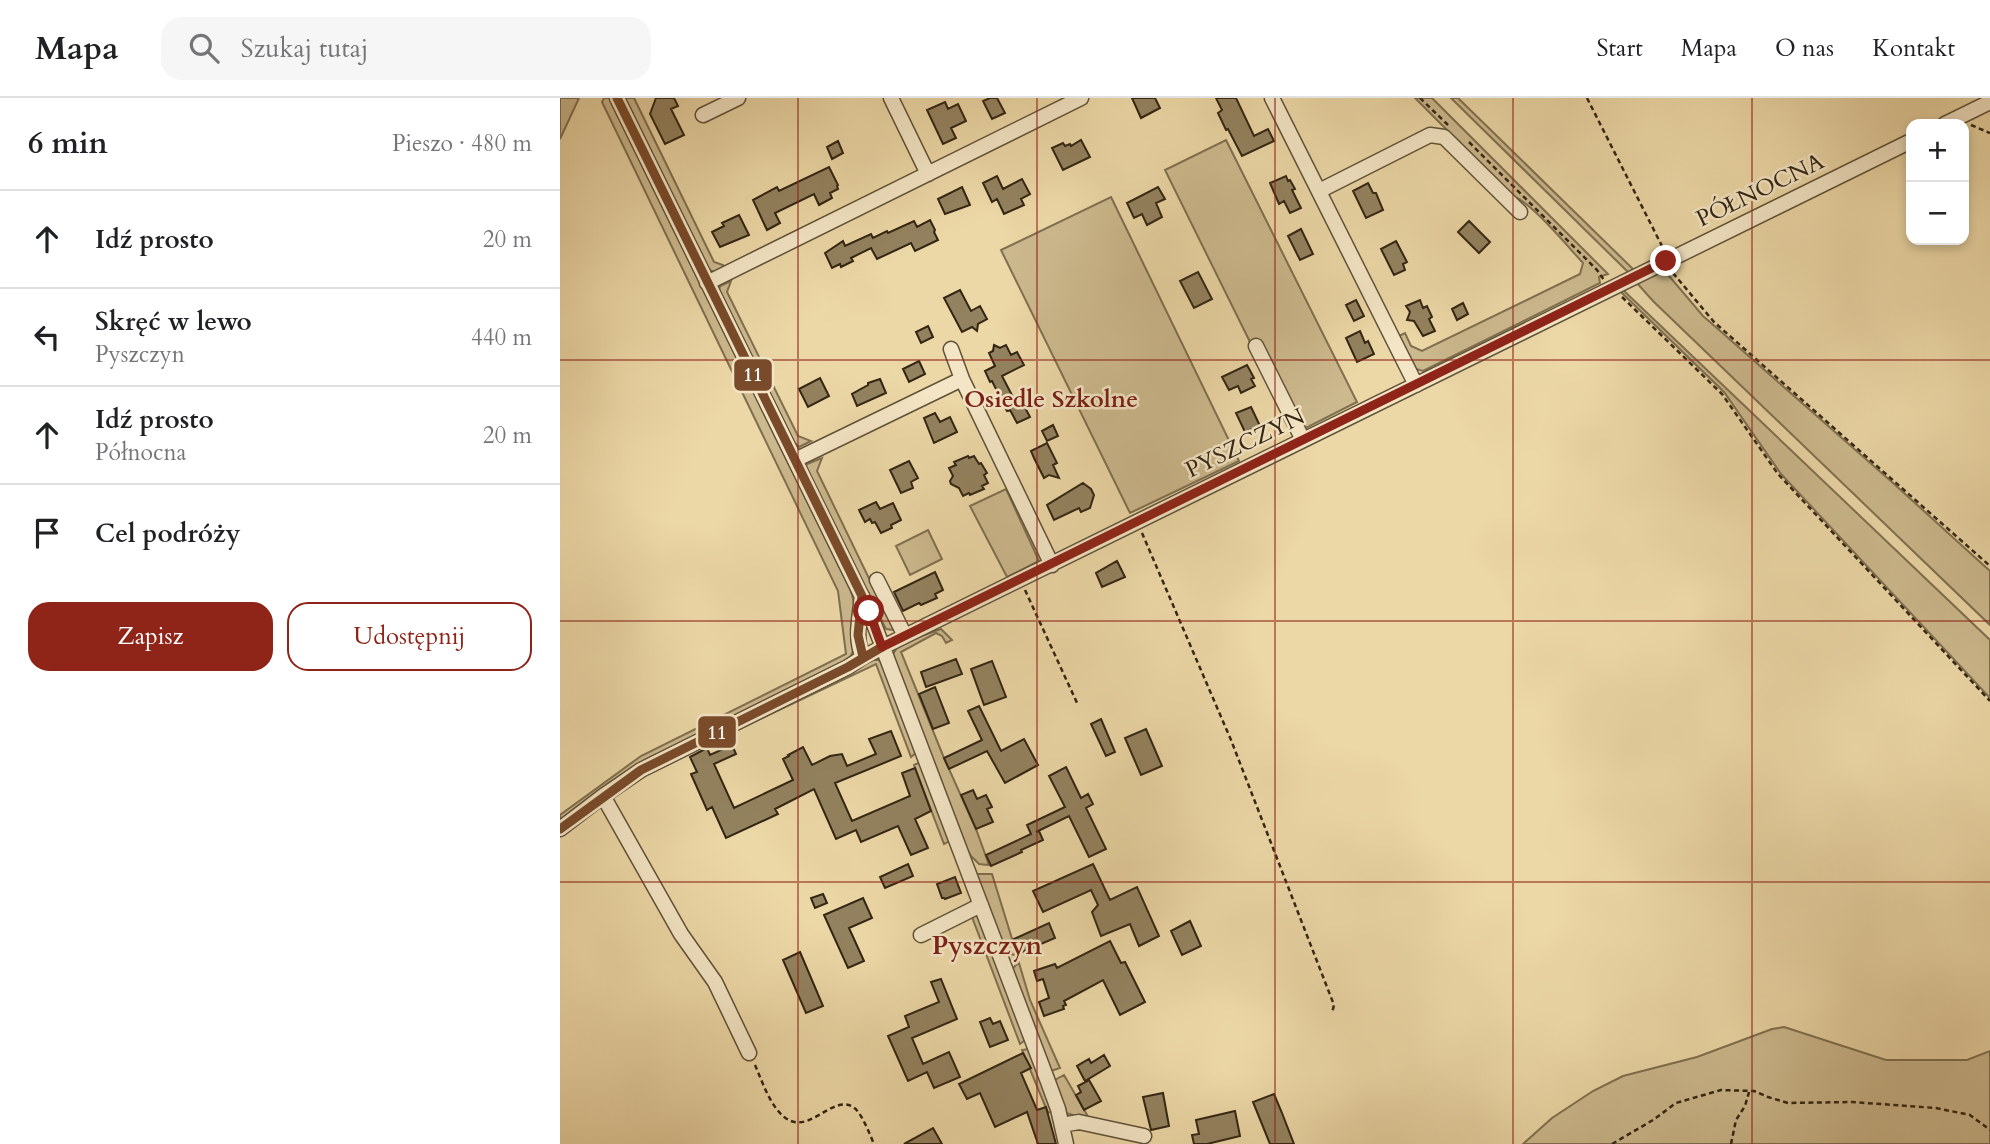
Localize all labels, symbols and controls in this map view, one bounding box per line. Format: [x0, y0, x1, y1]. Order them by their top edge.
search box [161, 17, 651, 80]
text: Mapa [35, 26, 119, 71]
icon: search [185, 29, 223, 67]
text: Szukaj tutaj [241, 31, 368, 66]
text: Start [1596, 32, 1643, 65]
text: Mapa [1681, 32, 1737, 65]
text: O nas [1775, 32, 1834, 65]
text: Kontakt [1872, 32, 1955, 65]
map controls [1906, 119, 1969, 245]
button: + [1906, 119, 1969, 182]
text: 6 min [28, 123, 108, 164]
text: Pieszo · 480 m [392, 128, 532, 159]
street label: PÓŁNOCNA [1691, 145, 1830, 234]
button: − [1906, 182, 1969, 245]
icon: ahead [28, 220, 66, 258]
text: Idź prosto [95, 222, 214, 257]
text: 20 m [483, 224, 532, 255]
route end [1650, 245, 1681, 276]
text: Skręć w lewo [95, 304, 252, 339]
icon: left [28, 318, 66, 356]
text: 440 m [471, 322, 532, 353]
text: Pyszczyn [95, 339, 185, 370]
line badge: 11 [733, 358, 773, 392]
text: 11 [743, 362, 763, 388]
district label: Osiedle Szkolne [964, 383, 1138, 416]
street label: PYSZCZYN [1180, 401, 1310, 485]
text: Idź prosto [95, 402, 214, 437]
icon: ahead [28, 416, 66, 454]
text: 20 m [483, 420, 532, 451]
text: Północna [95, 437, 186, 468]
icon: arrive [28, 514, 66, 552]
text: Cel podróży [95, 516, 241, 551]
route start [853, 595, 884, 626]
button: Zapisz [28, 602, 273, 671]
button: Udostępnij [287, 602, 532, 671]
line badge: 11 [697, 715, 737, 749]
text: 11 [707, 720, 727, 746]
district label: Pyszczyn [932, 928, 1042, 963]

